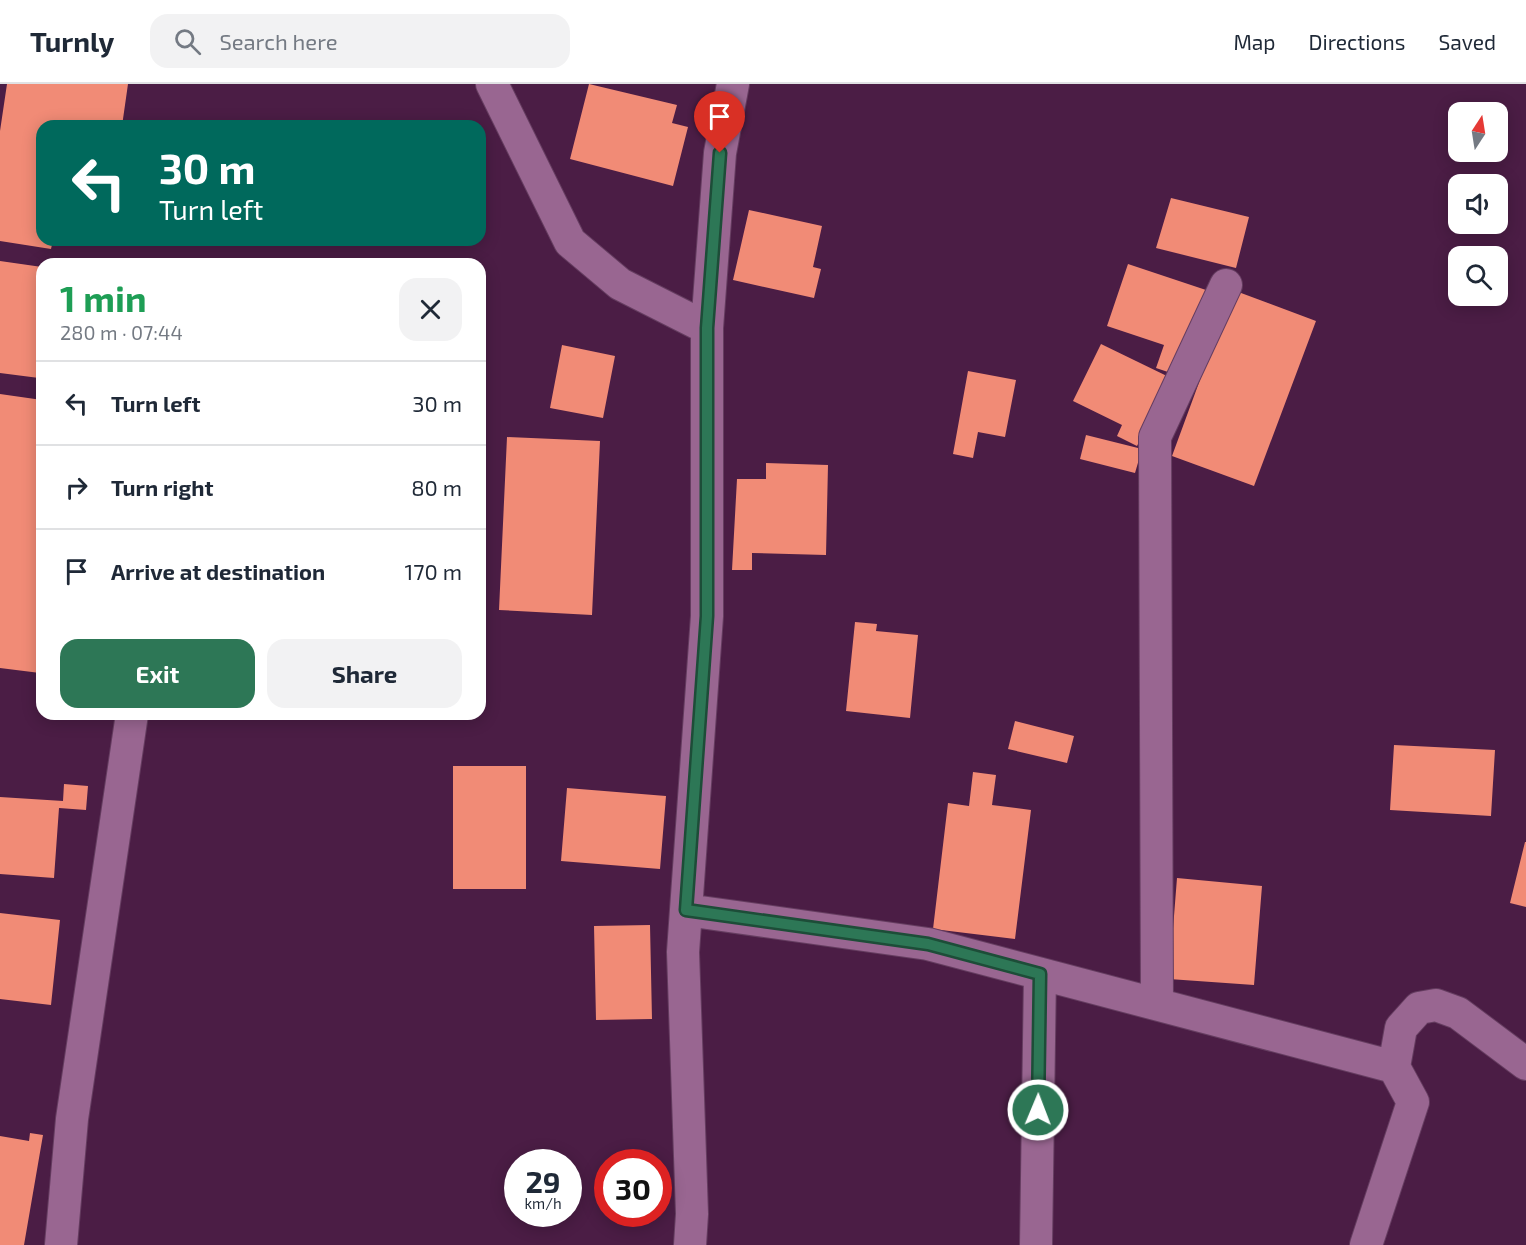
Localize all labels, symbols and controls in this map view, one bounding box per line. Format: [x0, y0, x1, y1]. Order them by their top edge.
search box [150, 14, 570, 68]
text: Turnly [30, 24, 114, 58]
icon: search [171, 25, 204, 58]
text: Search here [219, 28, 338, 54]
text: Map [1233, 29, 1276, 54]
text: Directions [1309, 29, 1405, 54]
text: Saved [1438, 29, 1496, 54]
pin [694, 91, 745, 153]
icon: arrive [703, 100, 736, 133]
north arrow [1448, 102, 1508, 162]
map controls [1448, 102, 1508, 306]
text: 30 m [159, 142, 255, 192]
icon: left [60, 144, 138, 222]
button: sound [1448, 174, 1508, 234]
text: Turn left [159, 193, 263, 225]
button: search [1448, 246, 1508, 306]
text: 1 min [60, 276, 147, 319]
button: close [399, 278, 462, 341]
text: 280 m · 07:44 [60, 320, 183, 344]
icon: left [60, 387, 93, 420]
text: Turn left [111, 390, 200, 416]
text: 30 m [412, 390, 462, 416]
icon: right [60, 471, 93, 504]
text: Turn right [111, 474, 213, 500]
text: 80 m [411, 474, 462, 500]
icon: arrive [60, 555, 93, 588]
text: Arrive at destination [111, 558, 325, 584]
text: 170 m [405, 558, 462, 584]
button: Exit [60, 639, 255, 708]
button: Share [267, 639, 462, 708]
position arrow [1006, 1078, 1070, 1142]
speed limit sign: 30 [594, 1149, 672, 1227]
text: 29 [525, 1163, 561, 1199]
text: km/h [524, 1194, 562, 1212]

